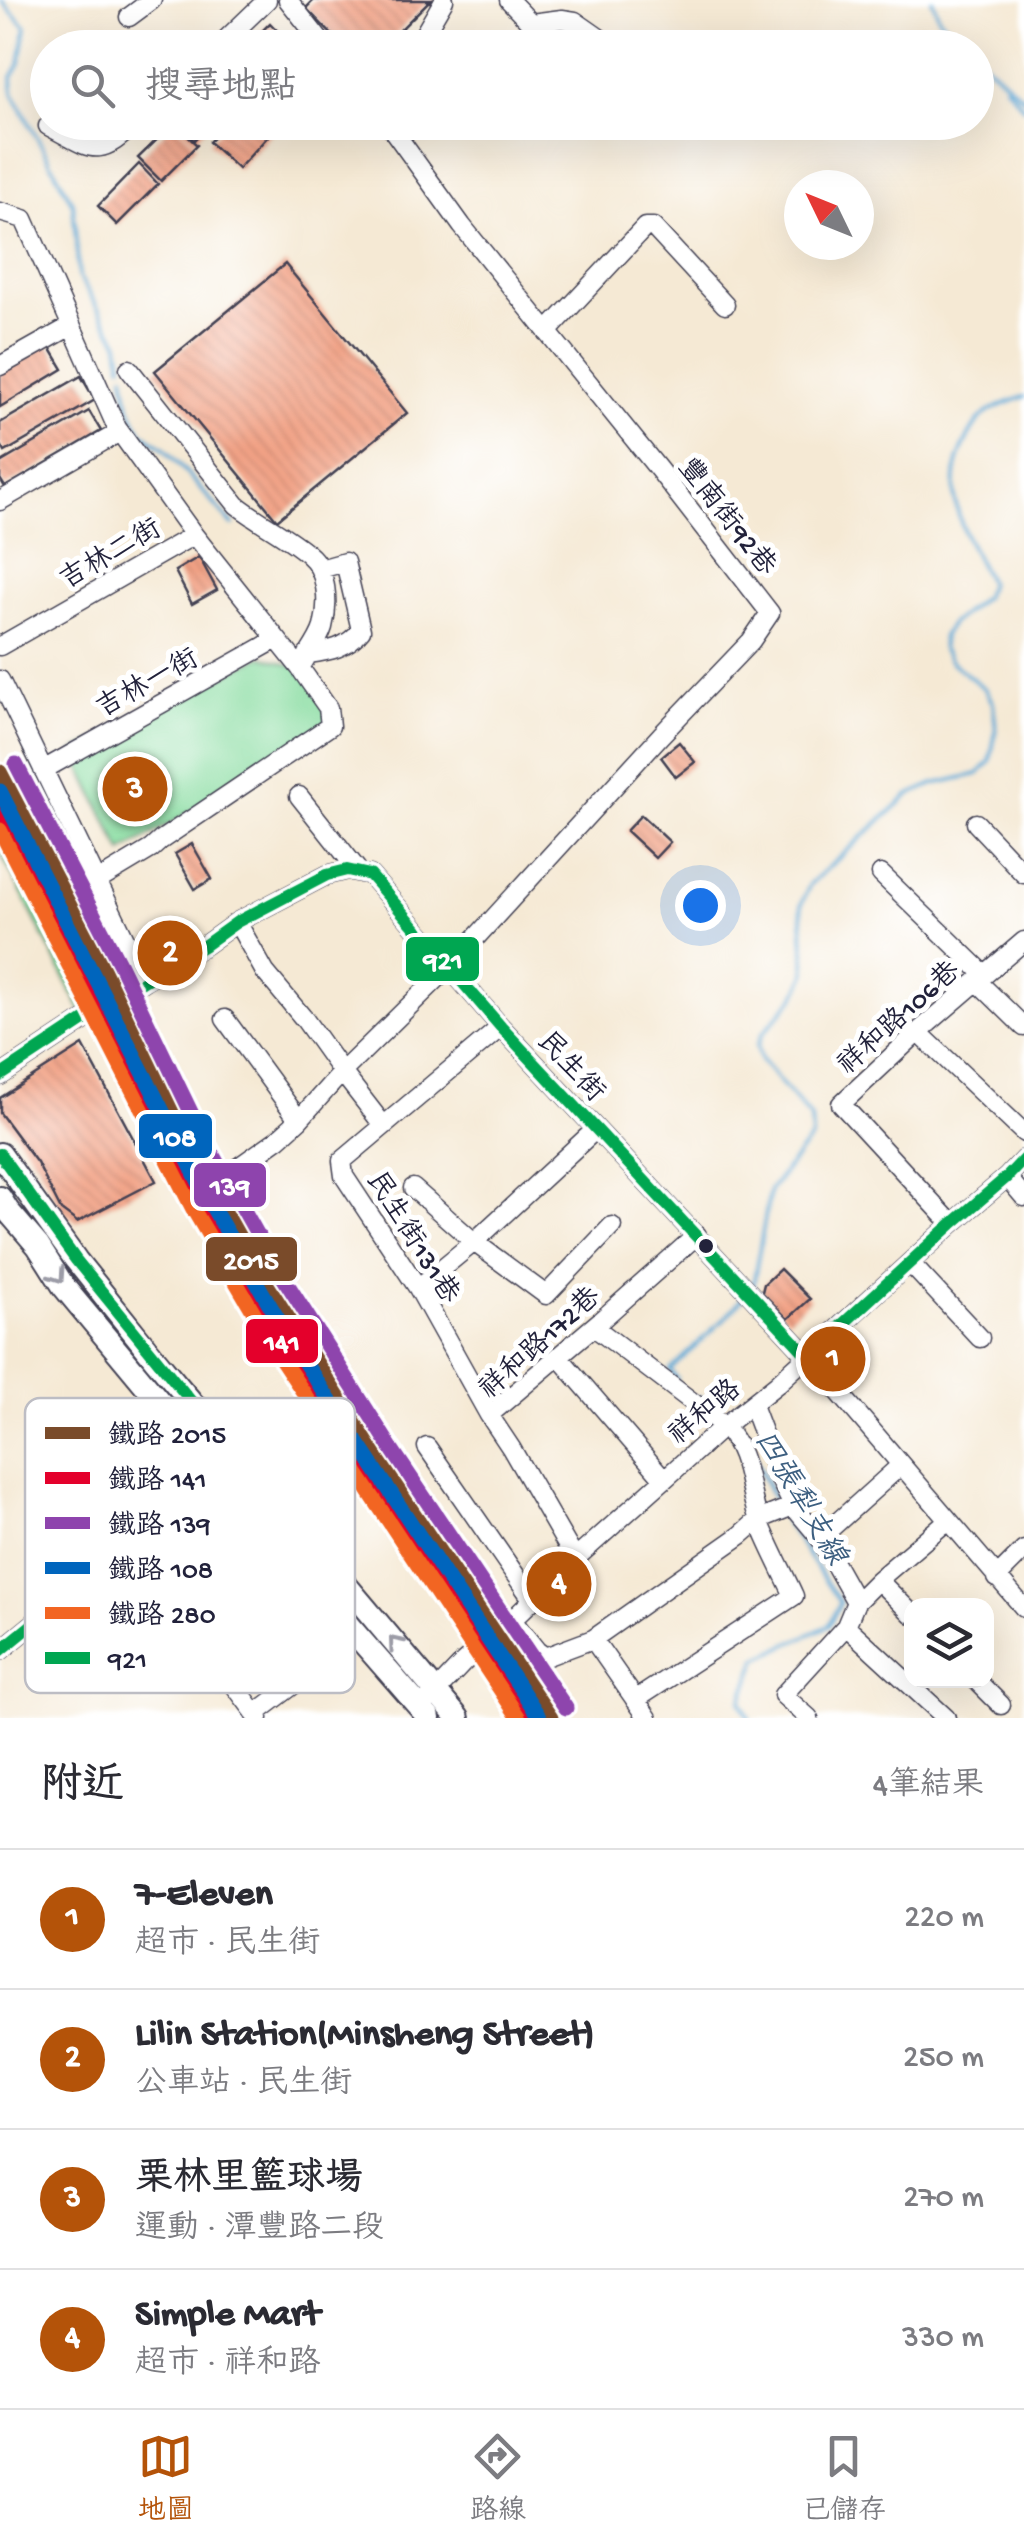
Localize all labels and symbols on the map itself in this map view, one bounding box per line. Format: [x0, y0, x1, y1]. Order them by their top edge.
north arrow [784, 170, 874, 260]
street label: 豐南街92巷 [669, 451, 784, 584]
street label: 吉林二街 [54, 513, 168, 598]
street label: 吉林一街 [91, 642, 205, 727]
pin: 3 [102, 752, 168, 826]
your location [675, 880, 726, 931]
pin: 2 [138, 916, 202, 990]
line badge: 921 [404, 935, 481, 983]
text: 921 [421, 947, 463, 980]
street label: 祥和路106巷 [831, 954, 969, 1083]
street label: 民生街 [529, 1025, 611, 1110]
line badge: 108 [137, 1112, 214, 1160]
text: 108 [153, 1124, 196, 1157]
line badge: 139 [192, 1161, 268, 1209]
street label: 民生街131巷 [358, 1166, 466, 1311]
text: 139 [209, 1173, 250, 1206]
line badge: 2015 [204, 1235, 299, 1283]
unlabelled marker [696, 1236, 716, 1256]
text: 2015 [223, 1247, 279, 1280]
one-way arrow [45, 1266, 64, 1284]
street label: 祥和路172巷 [472, 1279, 609, 1407]
line badge: 141 [244, 1317, 320, 1365]
pin: 1 [800, 1322, 866, 1396]
text: 141 [263, 1329, 300, 1362]
street label: 祥和路 [662, 1372, 749, 1453]
legend [25, 1398, 355, 1693]
text: 鐵路 2015 [108, 1419, 226, 1454]
water label: 四張犁支線 [745, 1425, 855, 1574]
text: 鐵路 141 [108, 1464, 207, 1499]
text: 鐵路 139 [108, 1509, 211, 1544]
pin: 4 [526, 1546, 592, 1622]
text: 鐵路 108 [108, 1554, 213, 1589]
text: 鐵路 280 [108, 1599, 216, 1634]
one-way arrow [389, 1636, 407, 1655]
text: 921 [107, 1646, 147, 1679]

